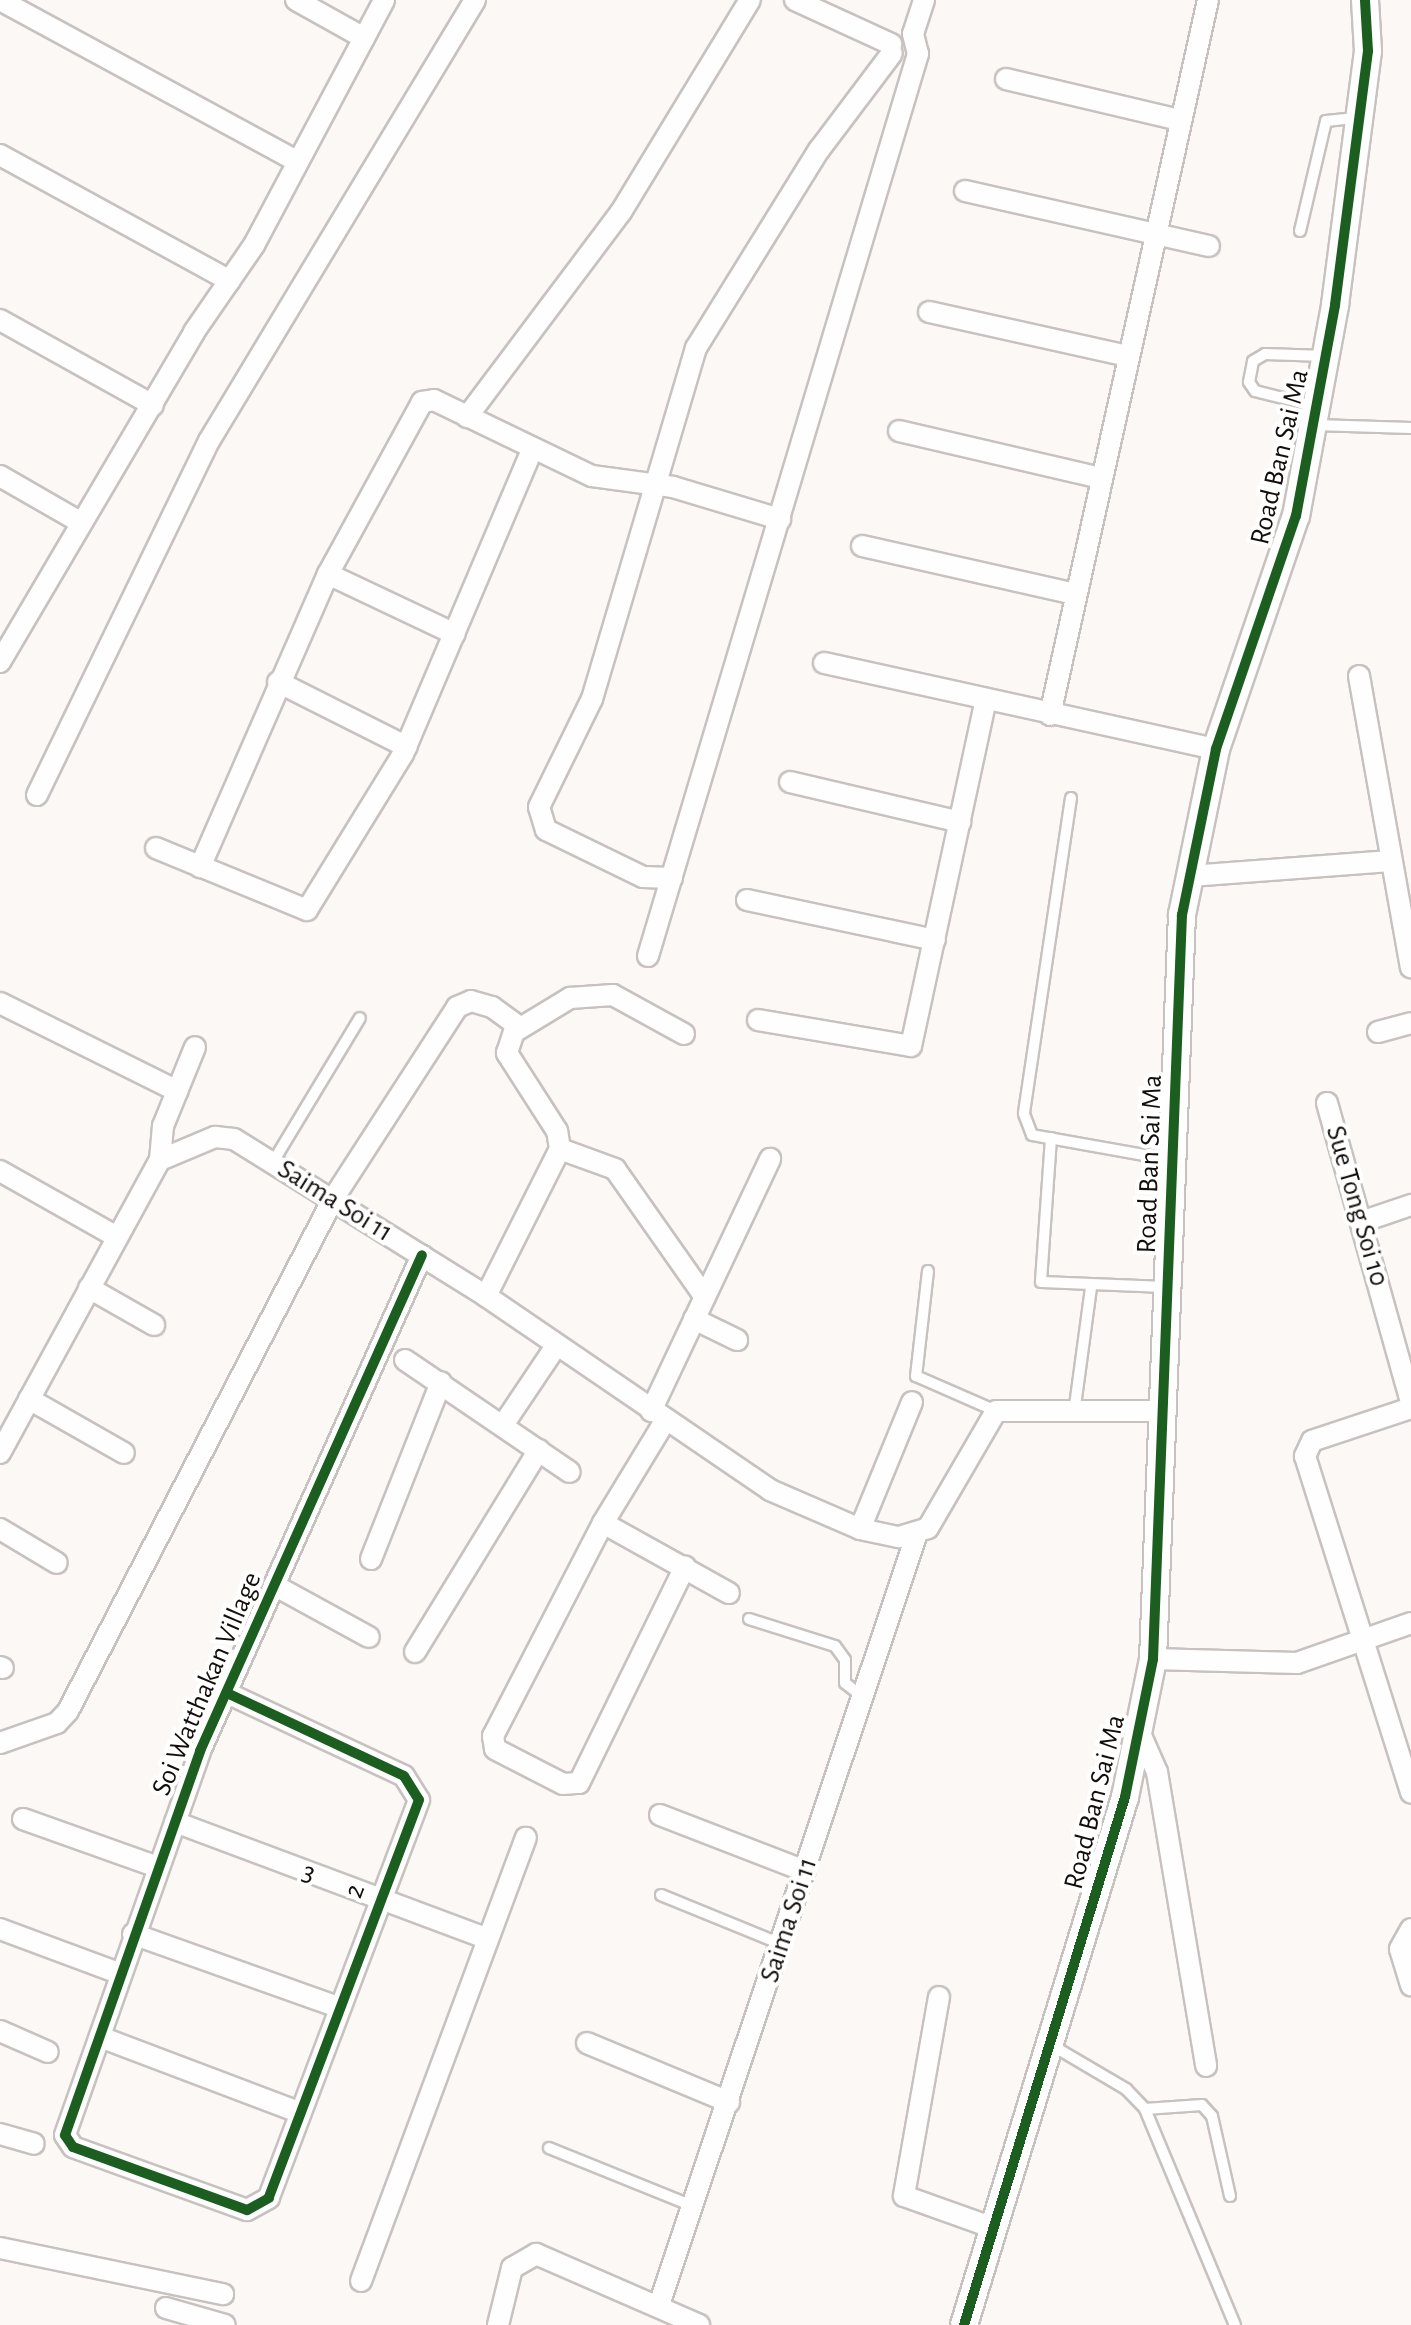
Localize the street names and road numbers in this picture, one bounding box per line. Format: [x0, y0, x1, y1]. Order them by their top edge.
street label: Road Ban Sai Ma [1244, 366, 1316, 548]
street label: Road Ban Sai Ma [1130, 1074, 1170, 1254]
street label: Sue Tong Soi 10 [1318, 1122, 1396, 1290]
street label: Saima Soi 11 [271, 1152, 399, 1250]
street label: Soi Watthakan Village [145, 1567, 269, 1801]
street label: Road Ban Sai Ma [1057, 1711, 1133, 1893]
street label: Saima Soi 11 [753, 1853, 825, 1987]
street label: 3 [298, 1855, 320, 1891]
street label: 2 [337, 1879, 373, 1903]

